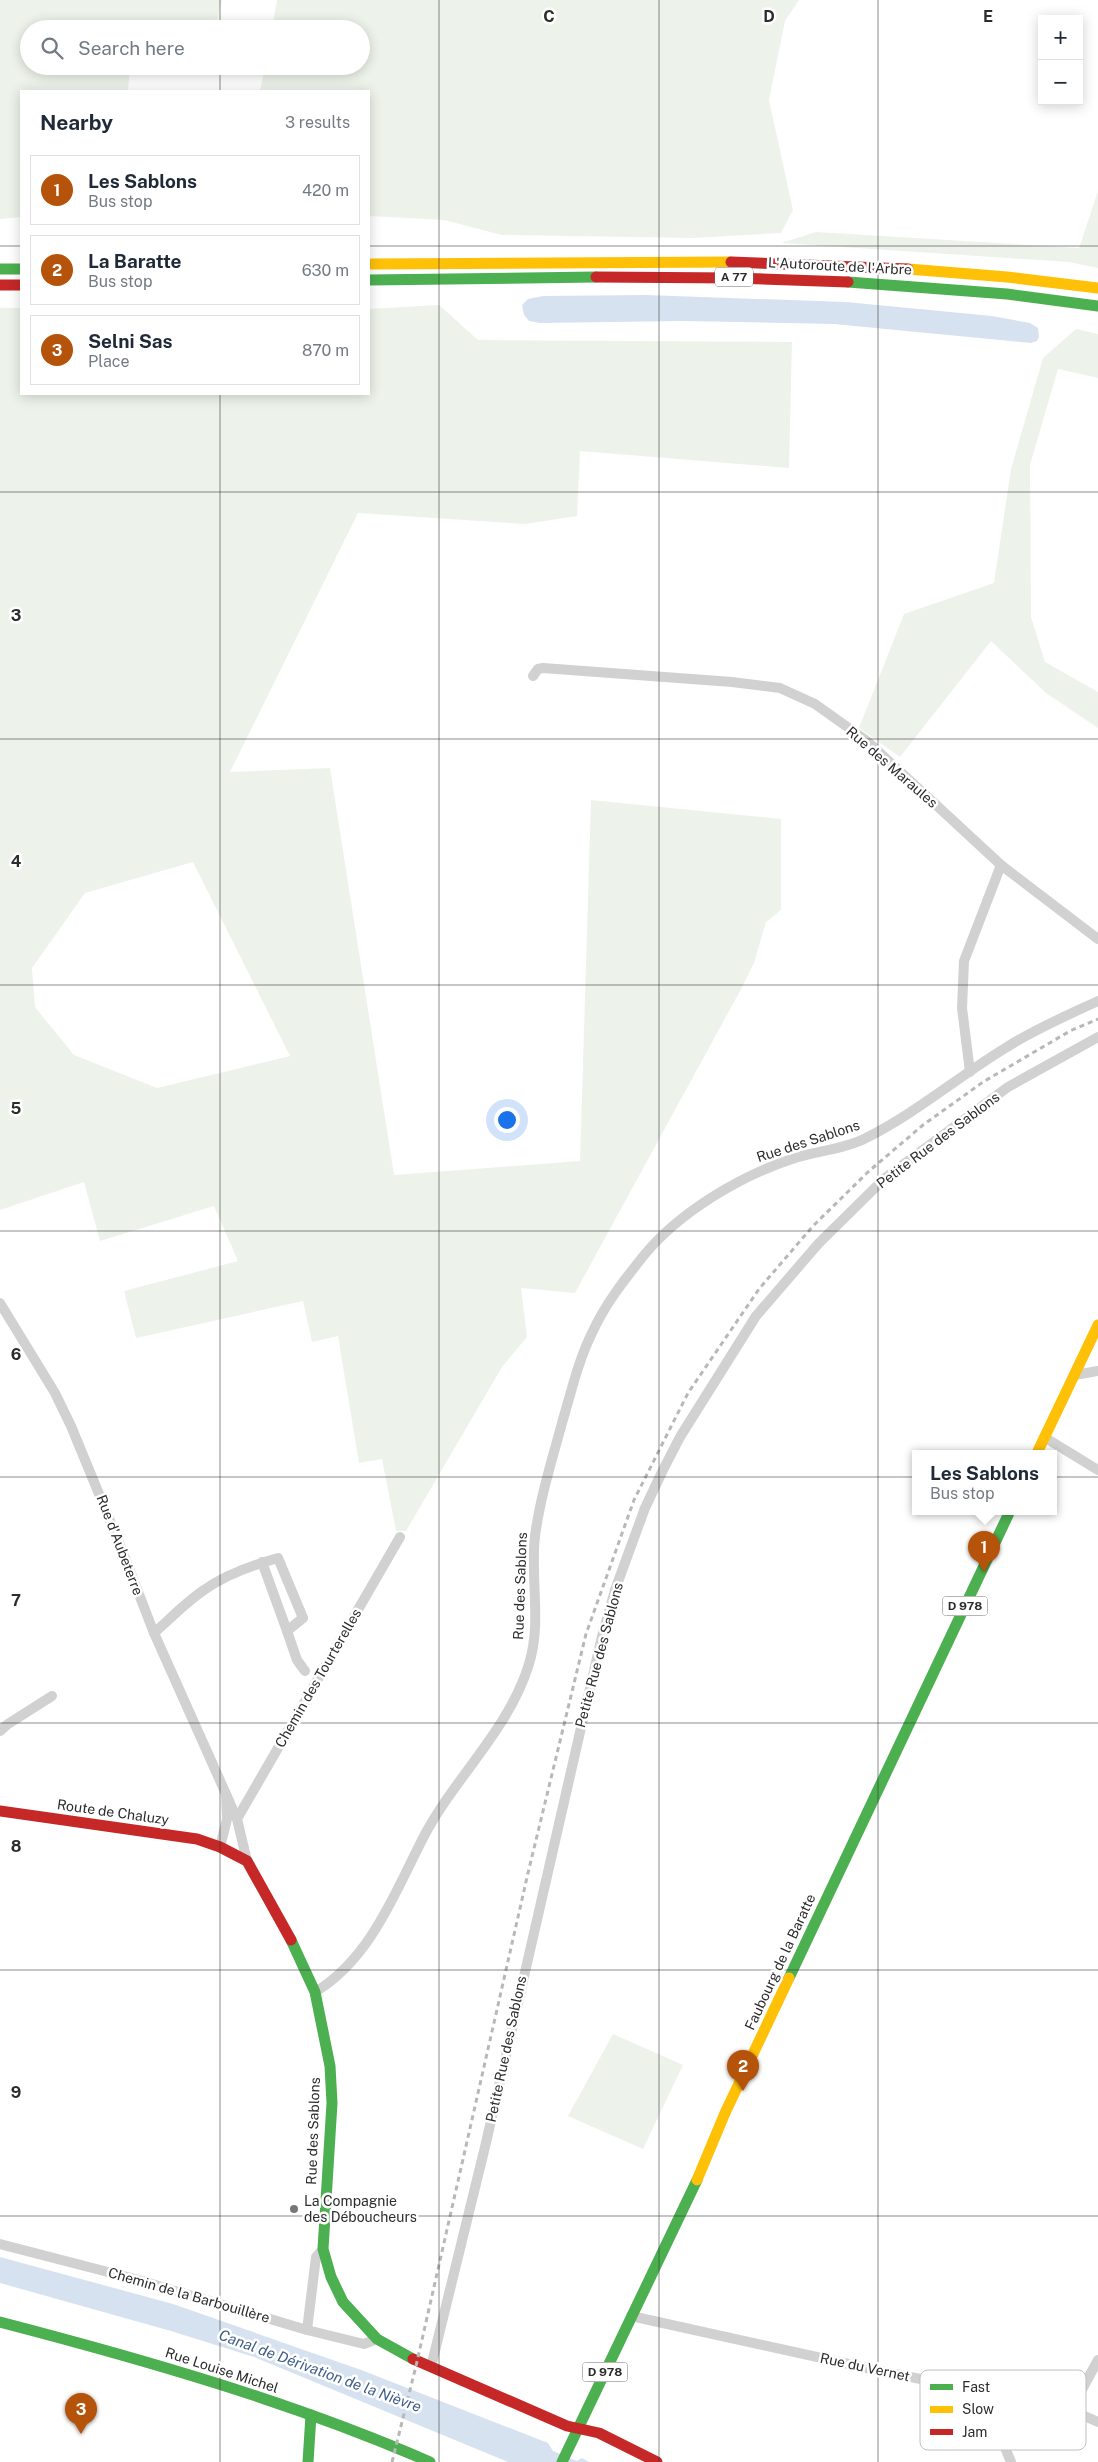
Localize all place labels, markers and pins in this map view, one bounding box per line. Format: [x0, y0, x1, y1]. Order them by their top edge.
pin: 1 [968, 1531, 1000, 1572]
pin: 2 [727, 2050, 759, 2091]
place label: La Compagnie des Déboucheurs [304, 2193, 417, 2225]
marker: La Compagnie des Déboucheurs [288, 2203, 300, 2215]
pin: 3 [65, 2393, 97, 2434]

